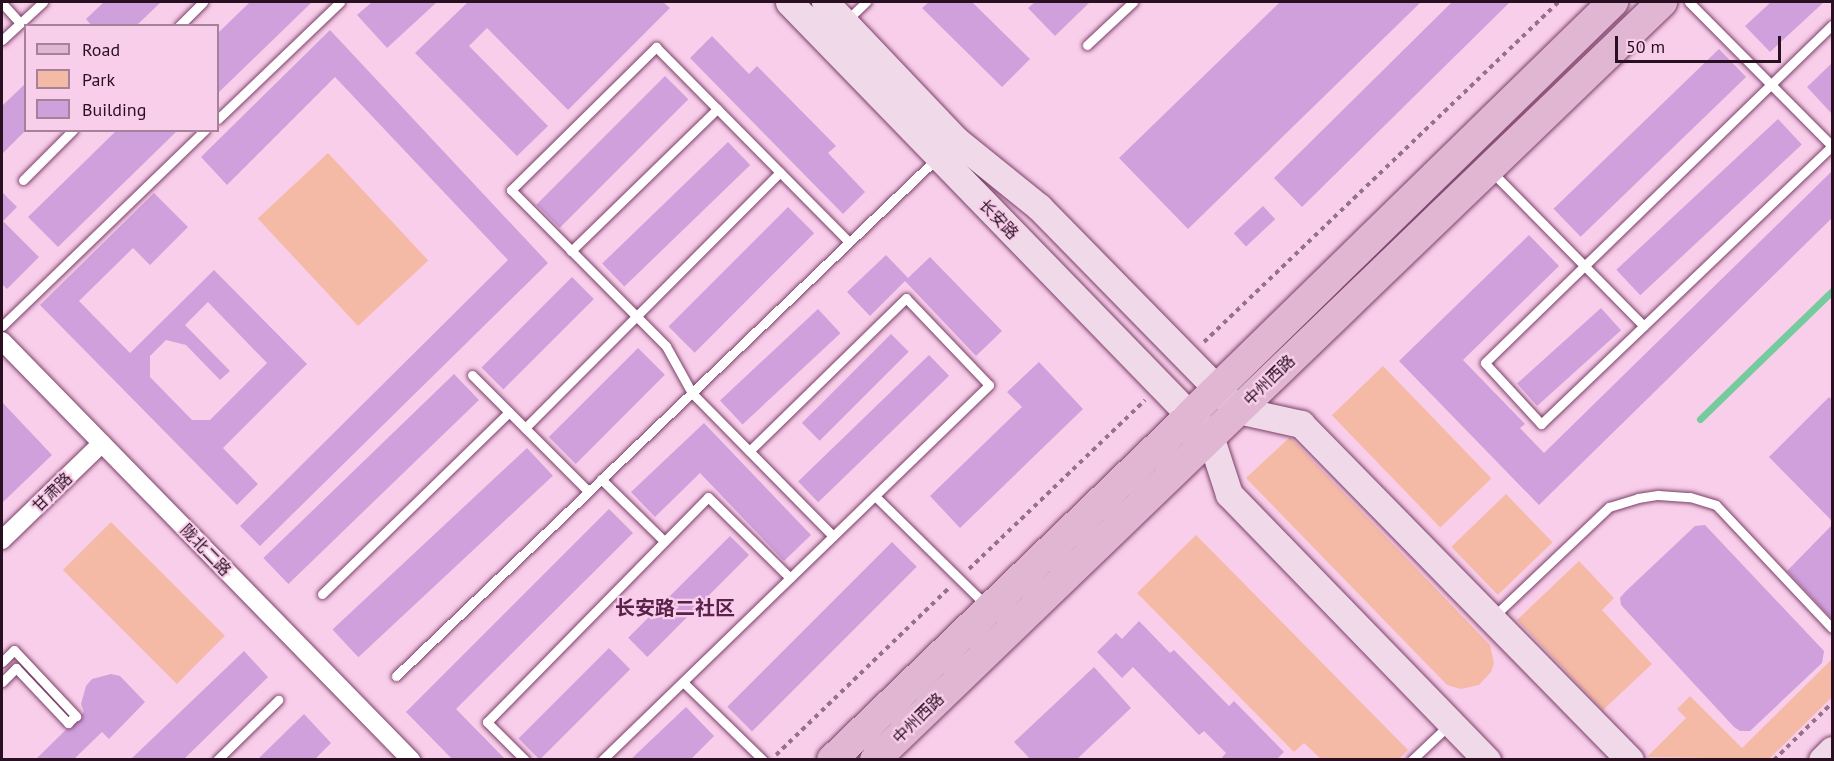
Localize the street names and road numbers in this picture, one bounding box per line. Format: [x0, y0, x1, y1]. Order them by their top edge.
street label: 长安路 [975, 195, 1023, 243]
street label: 中州西路 [1239, 351, 1299, 409]
street label: 甘肃路 [28, 468, 76, 516]
street label: 陇北二路 [177, 520, 235, 580]
street label: 中州西路 [888, 689, 948, 747]

